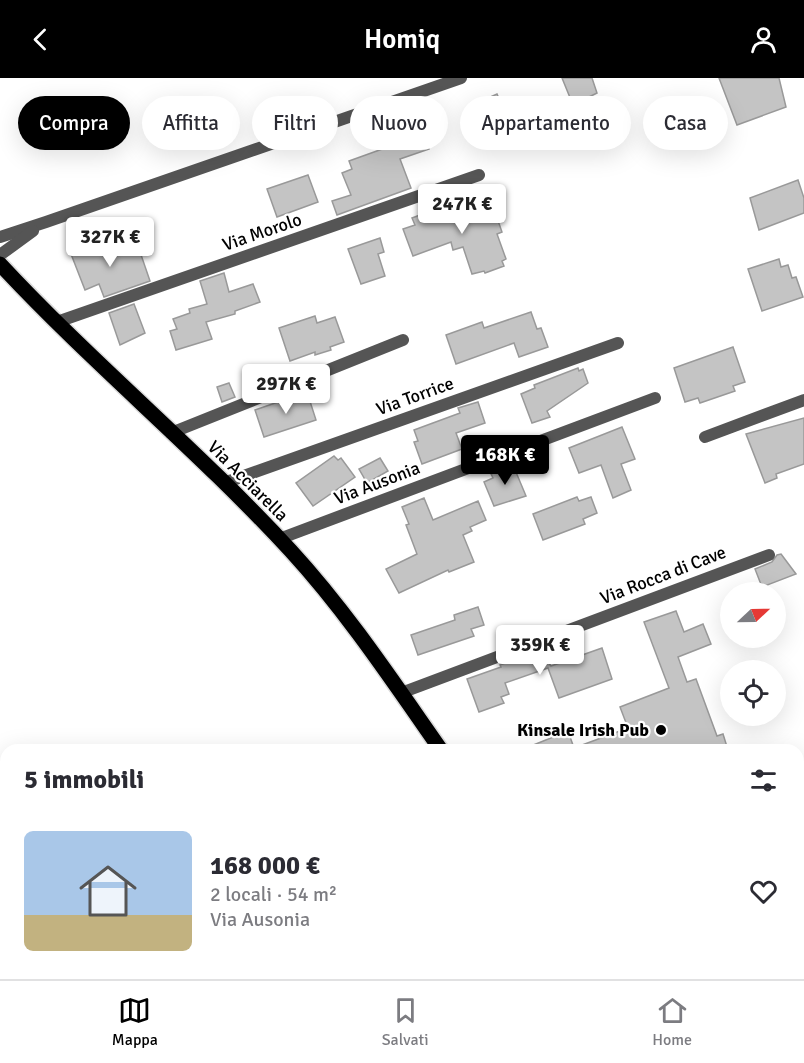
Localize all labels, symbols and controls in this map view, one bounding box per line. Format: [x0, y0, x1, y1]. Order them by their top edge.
icon: back [24, 23, 57, 56]
text: Homiq [364, 23, 440, 56]
icon: person [747, 23, 780, 56]
chip: Compra [18, 96, 130, 150]
chip: Affitta [142, 96, 240, 150]
chip: Filtri [252, 96, 338, 150]
chip: Nuovo [350, 96, 448, 150]
chip: Appartamento [460, 96, 631, 150]
chip: Casa [643, 96, 728, 150]
pin: 247K € [413, 184, 511, 235]
text: 247K € [432, 191, 492, 216]
street label: Via Morolo [220, 208, 304, 256]
pin: 327K € [61, 217, 159, 268]
text: 327K € [80, 224, 140, 249]
pin: 297K € [237, 364, 335, 415]
text: 297K € [256, 371, 316, 396]
street label: Via Torrice [373, 372, 457, 420]
pin: 168K € [456, 435, 554, 486]
street label: Via Acciarella [203, 436, 293, 526]
text: 168K € [475, 442, 535, 467]
street label: Via Ausonia [331, 457, 423, 509]
street label: Via Rocca di Cave [597, 541, 729, 609]
north arrow [720, 582, 786, 648]
map controls [720, 582, 786, 726]
pin: 359K € [491, 625, 589, 676]
text: 359K € [510, 632, 570, 657]
button: locate [720, 660, 786, 726]
place label: Kinsale Irish Pub [517, 719, 649, 741]
marker: Kinsale Irish Pub [654, 723, 668, 737]
text: 5 immobili [24, 764, 144, 796]
icon: filters [747, 764, 780, 797]
text: 168 000 € [210, 850, 320, 882]
icon: home [72, 855, 144, 927]
icon: heart [747, 875, 780, 908]
text: 2 locali · 54 m² [210, 882, 337, 907]
text: Via Ausonia [210, 907, 310, 932]
tab: Mappa [112, 994, 158, 1050]
tab: Salvati [382, 994, 429, 1050]
tab: Home [652, 994, 692, 1050]

